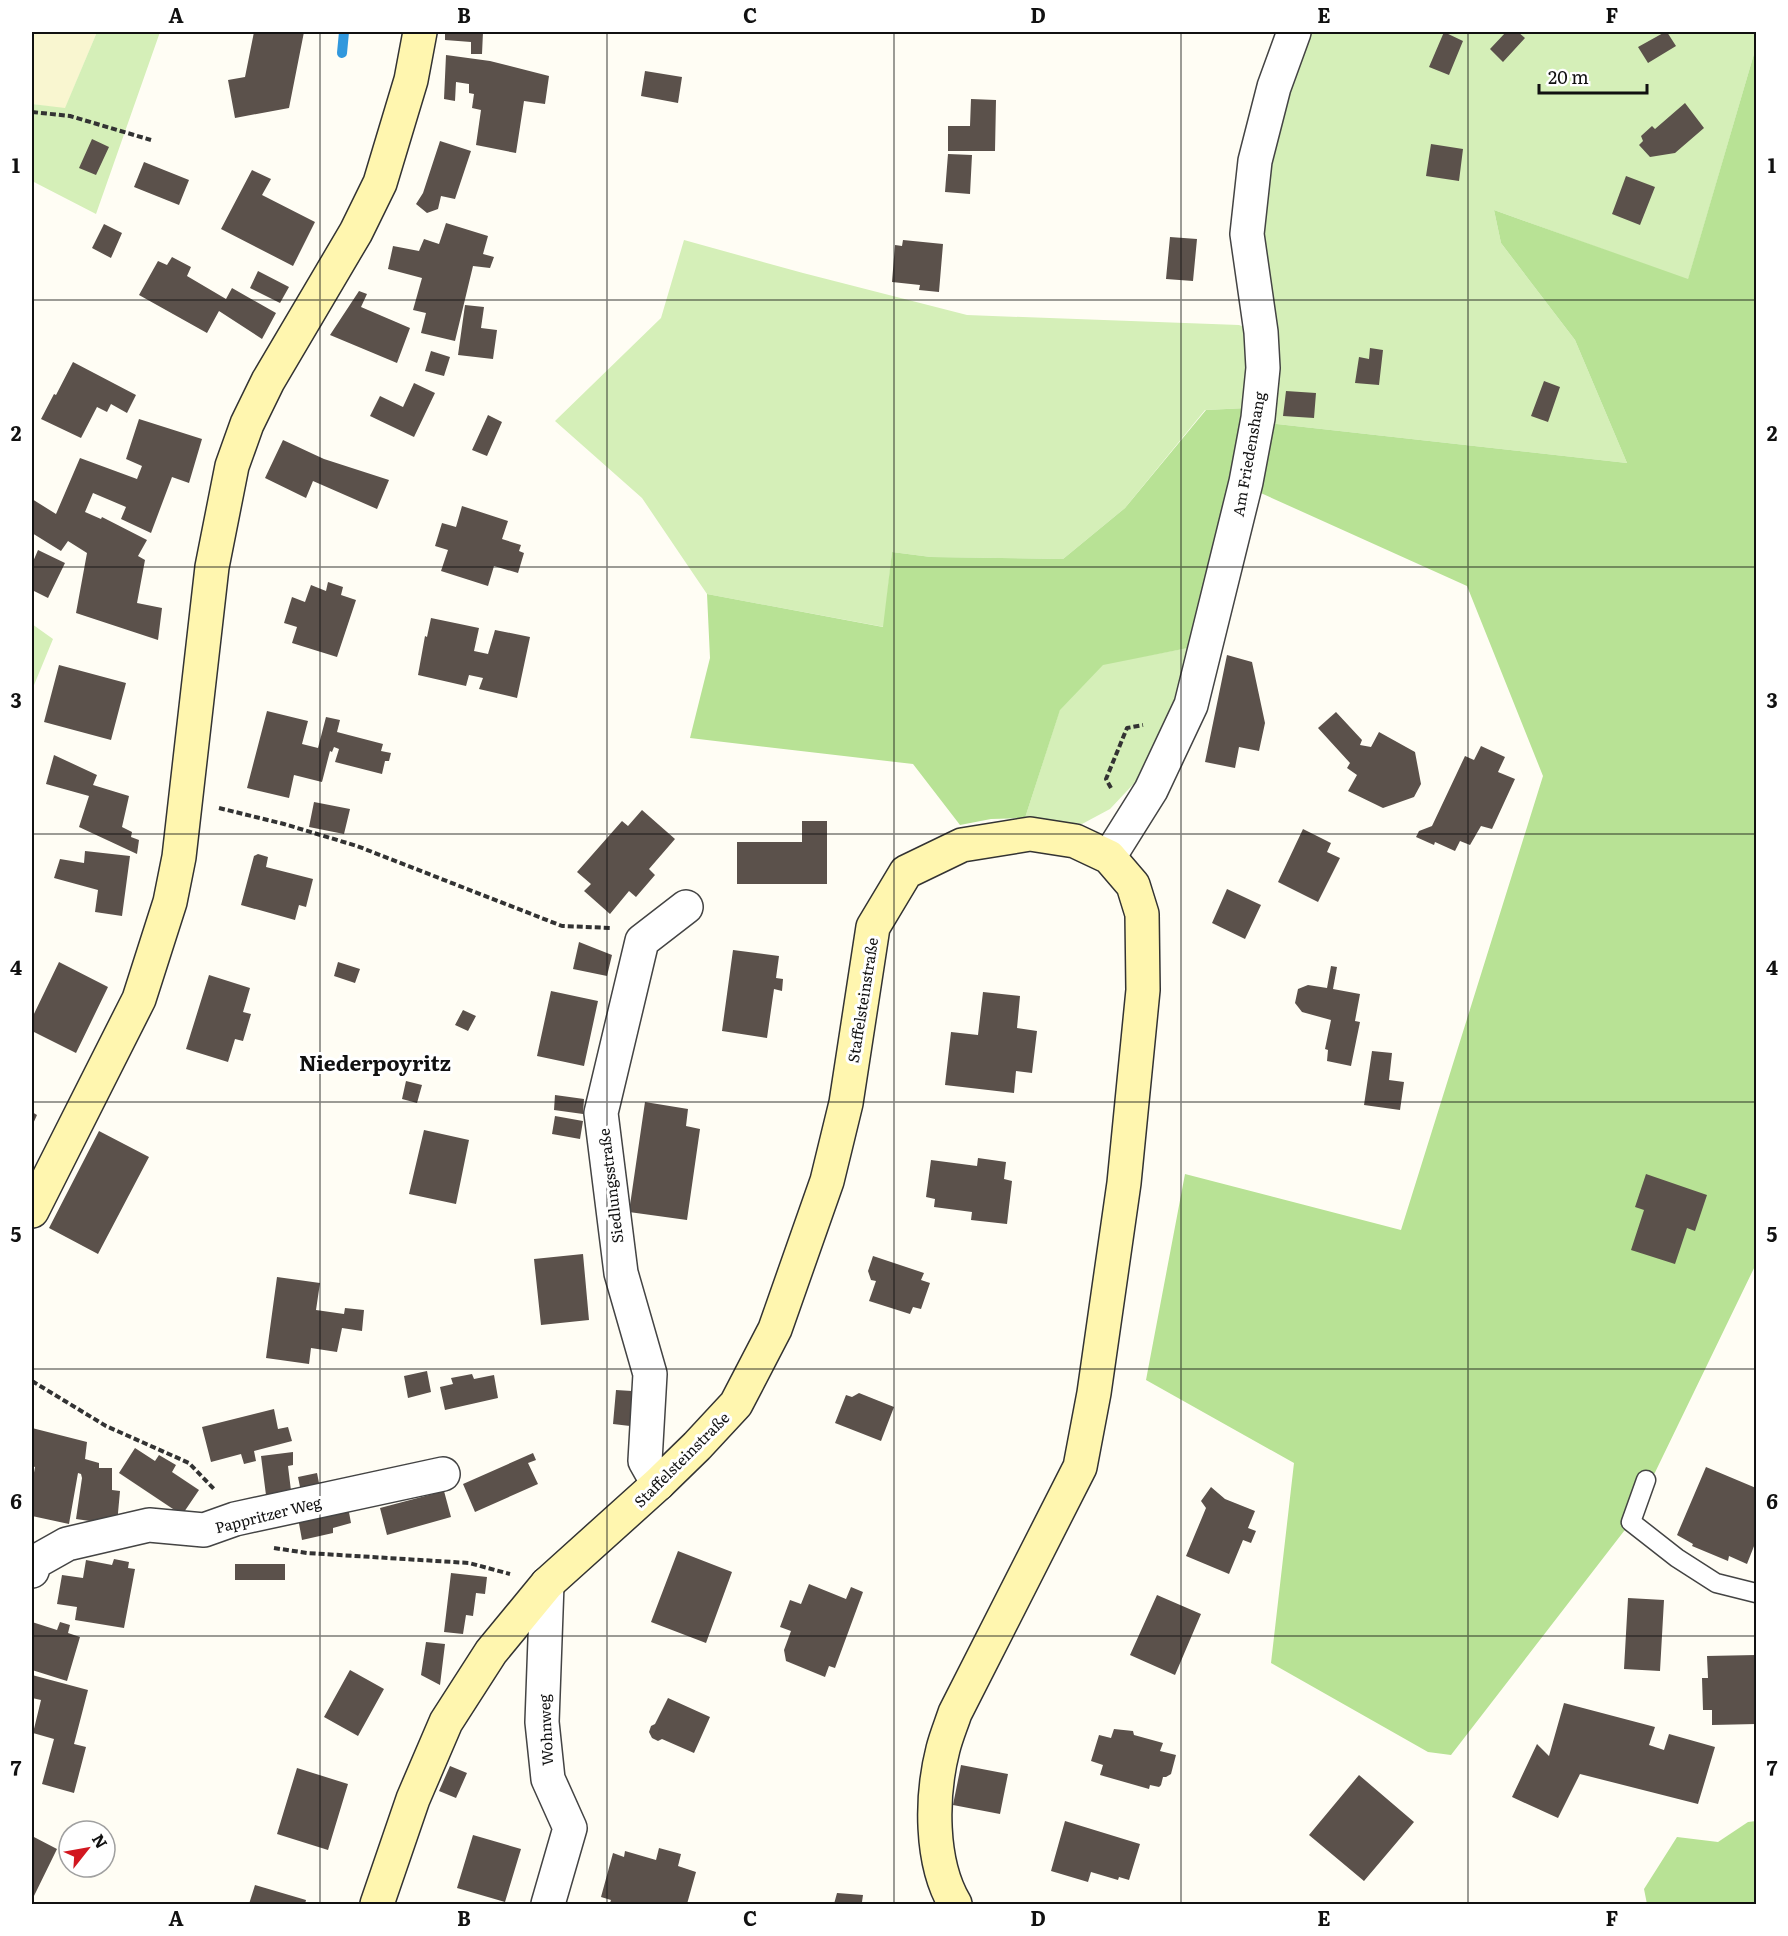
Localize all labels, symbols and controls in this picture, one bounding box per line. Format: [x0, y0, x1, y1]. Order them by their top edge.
text: A [168, 0, 184, 29]
text: B [457, 0, 471, 29]
text: C [743, 0, 757, 29]
text: D [1030, 0, 1046, 29]
text: E [1317, 0, 1331, 29]
text: F [1606, 0, 1619, 29]
scale bar [1539, 57, 1647, 95]
text: 20 m [1548, 63, 1589, 90]
text: 1 [12, 149, 20, 179]
text: 1 [1768, 149, 1776, 179]
street label: Am Friedenshang [1226, 389, 1270, 518]
text: 2 [11, 417, 22, 447]
text: 2 [1767, 417, 1778, 447]
text: 3 [10, 684, 22, 714]
text: 3 [1766, 684, 1778, 714]
street label: Staffelsteinstraße [841, 935, 883, 1064]
text: 4 [10, 951, 22, 981]
text: 4 [1766, 951, 1778, 981]
district label: Niederpoyritz [299, 1046, 451, 1077]
street label: Siedlungsstraße [592, 1127, 628, 1245]
text: 5 [11, 1218, 22, 1248]
text: 5 [1767, 1218, 1778, 1248]
street label: Staffelsteinstraße [628, 1406, 734, 1512]
text: 6 [10, 1485, 22, 1515]
text: 6 [1766, 1485, 1778, 1515]
street label: Pappritzer Weg [212, 1489, 324, 1538]
street label: Wohnweg [532, 1693, 558, 1766]
text: 7 [11, 1752, 22, 1782]
text: 7 [1767, 1752, 1778, 1782]
north arrow [57, 1819, 117, 1879]
text: N [87, 1829, 114, 1853]
text: A [168, 1902, 184, 1932]
text: B [457, 1902, 471, 1932]
text: C [743, 1902, 757, 1932]
text: D [1030, 1902, 1046, 1932]
text: E [1317, 1902, 1331, 1932]
text: F [1606, 1902, 1619, 1932]

